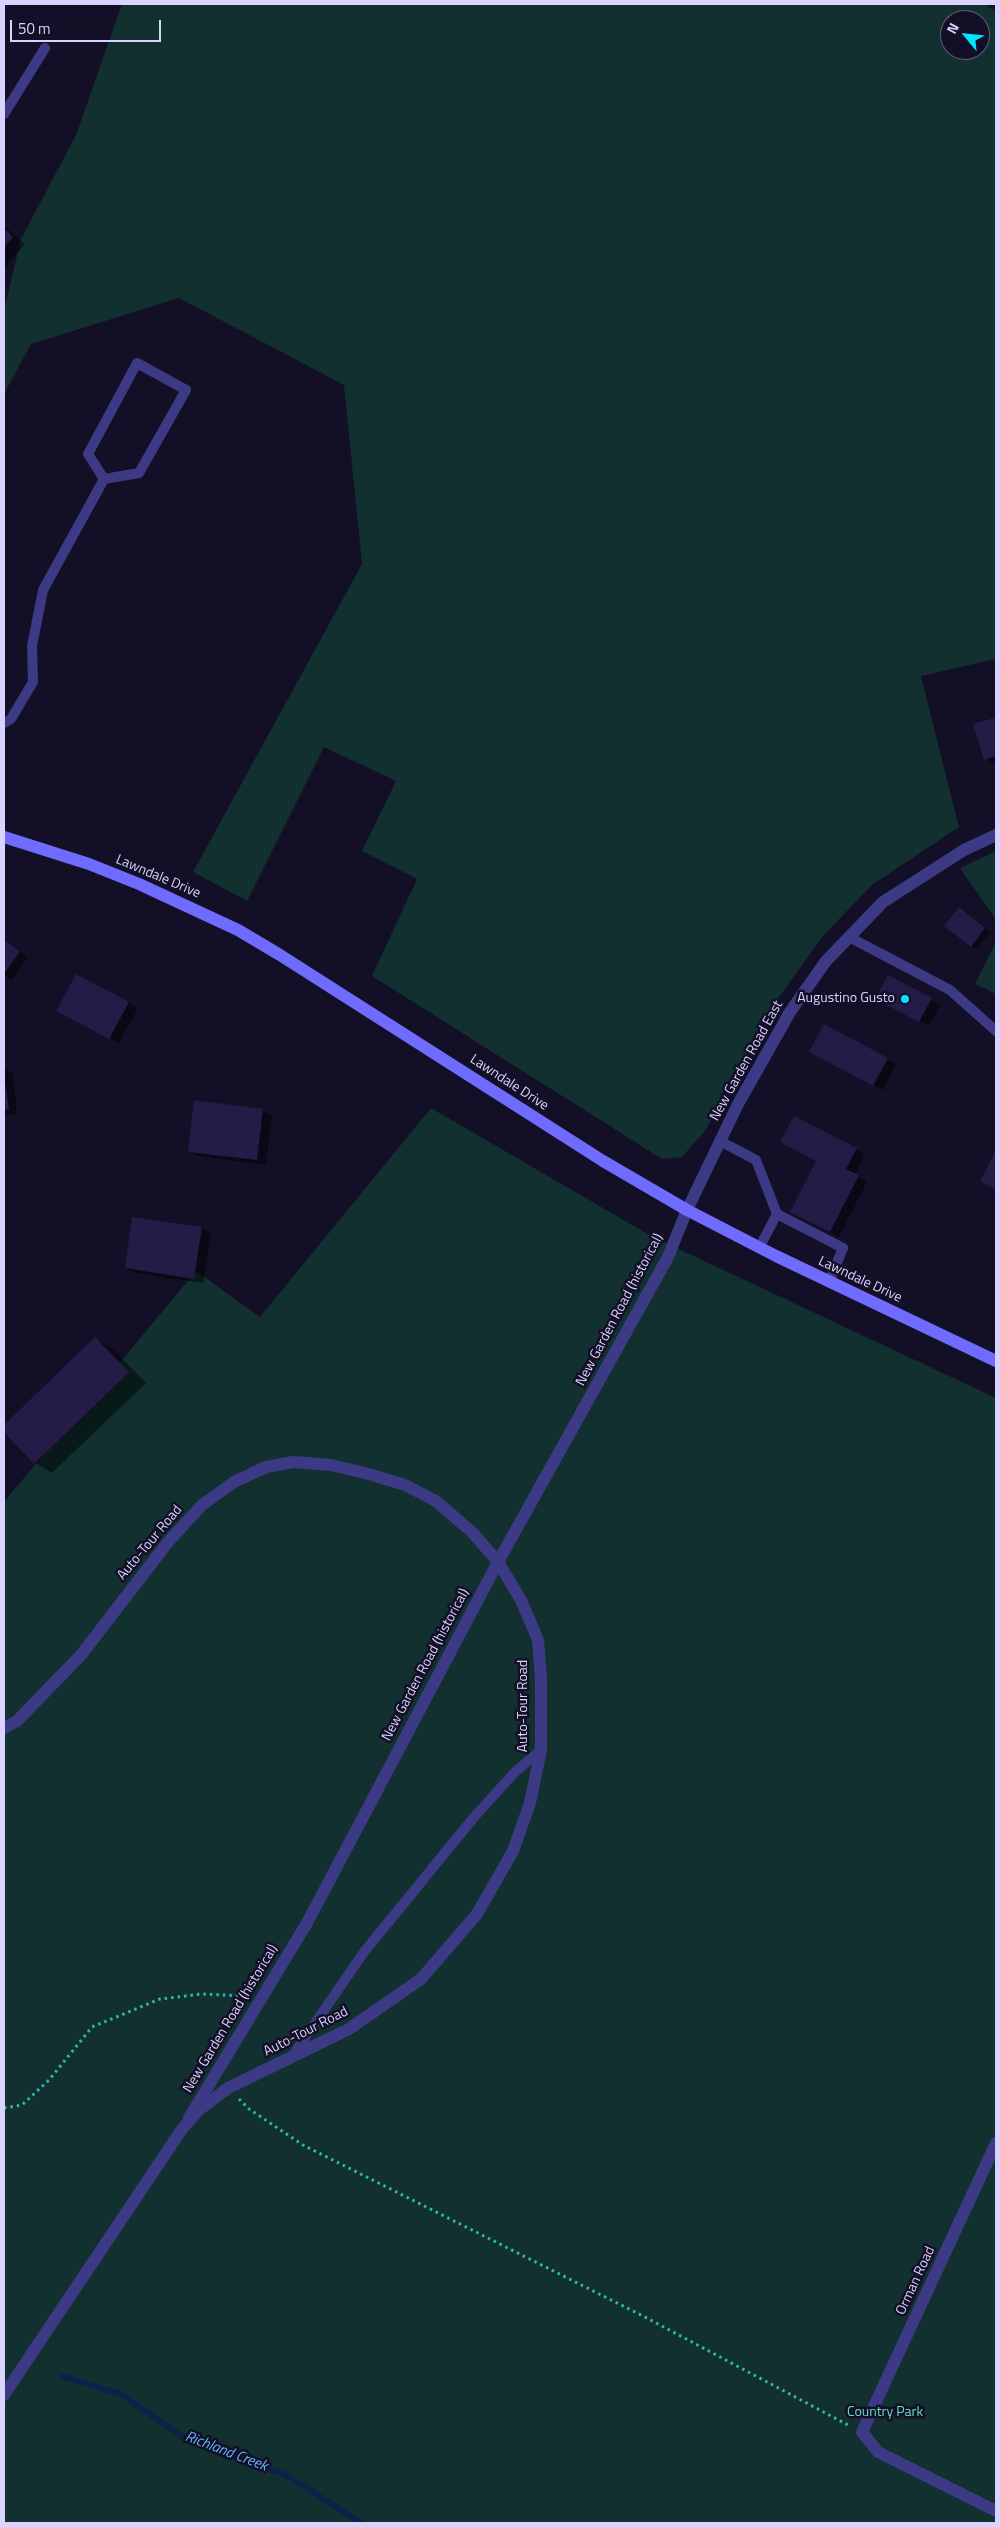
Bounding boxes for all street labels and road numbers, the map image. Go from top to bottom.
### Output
street label: Lawndale Drive [113,852,203,902]
street label: New Garden Road East [707,998,787,1124]
street label: Lawndale Drive [467,1051,551,1115]
street label: New Garden Road (historical) [573,1231,667,1389]
street label: Lawndale Drive [816,1253,904,1307]
street label: Auto-Tour Road [114,1502,186,1584]
street label: New Garden Road (historical) [379,1586,473,1744]
street label: Auto-Tour Road [516,1660,532,1752]
street label: New Garden Road (historical) [180,1942,282,2096]
street label: Auto-Tour Road [261,2004,351,2060]
street label: Orman Road [893,2244,939,2318]

